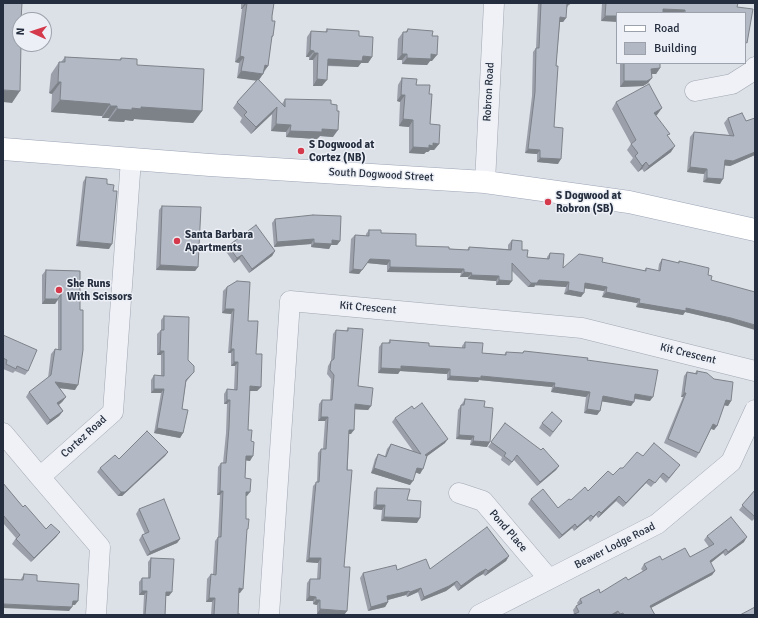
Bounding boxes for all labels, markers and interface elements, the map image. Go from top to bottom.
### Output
north arrow [12,12,52,52]
legend [616,12,746,64]
text: Road [654,21,680,36]
text: N [14,27,27,36]
text: Building [654,41,697,56]
street label: Robron Road [481,62,497,122]
place label: S Dogwood at Cortez (NB) [309,138,374,164]
marker: S Dogwood at Cortez (NB) [296,146,306,156]
street label: South Dogwood Street [328,166,434,184]
place label: S Dogwood at Robron (SB) [556,189,621,215]
marker: S Dogwood at Robron (SB) [543,197,553,207]
place label: Santa Barbara Apartments [185,228,253,254]
marker: Santa Barbara Apartments [172,236,182,246]
place label: She Runs With Scissors [67,277,132,303]
marker: She Runs With Scissors [54,285,64,295]
street label: Kit Crescent [339,299,397,317]
street label: Kit Crescent [659,341,717,367]
street label: Cortez Road [59,413,109,461]
street label: Pond Place [486,507,530,555]
street label: Beaver Lodge Road [572,520,658,572]

